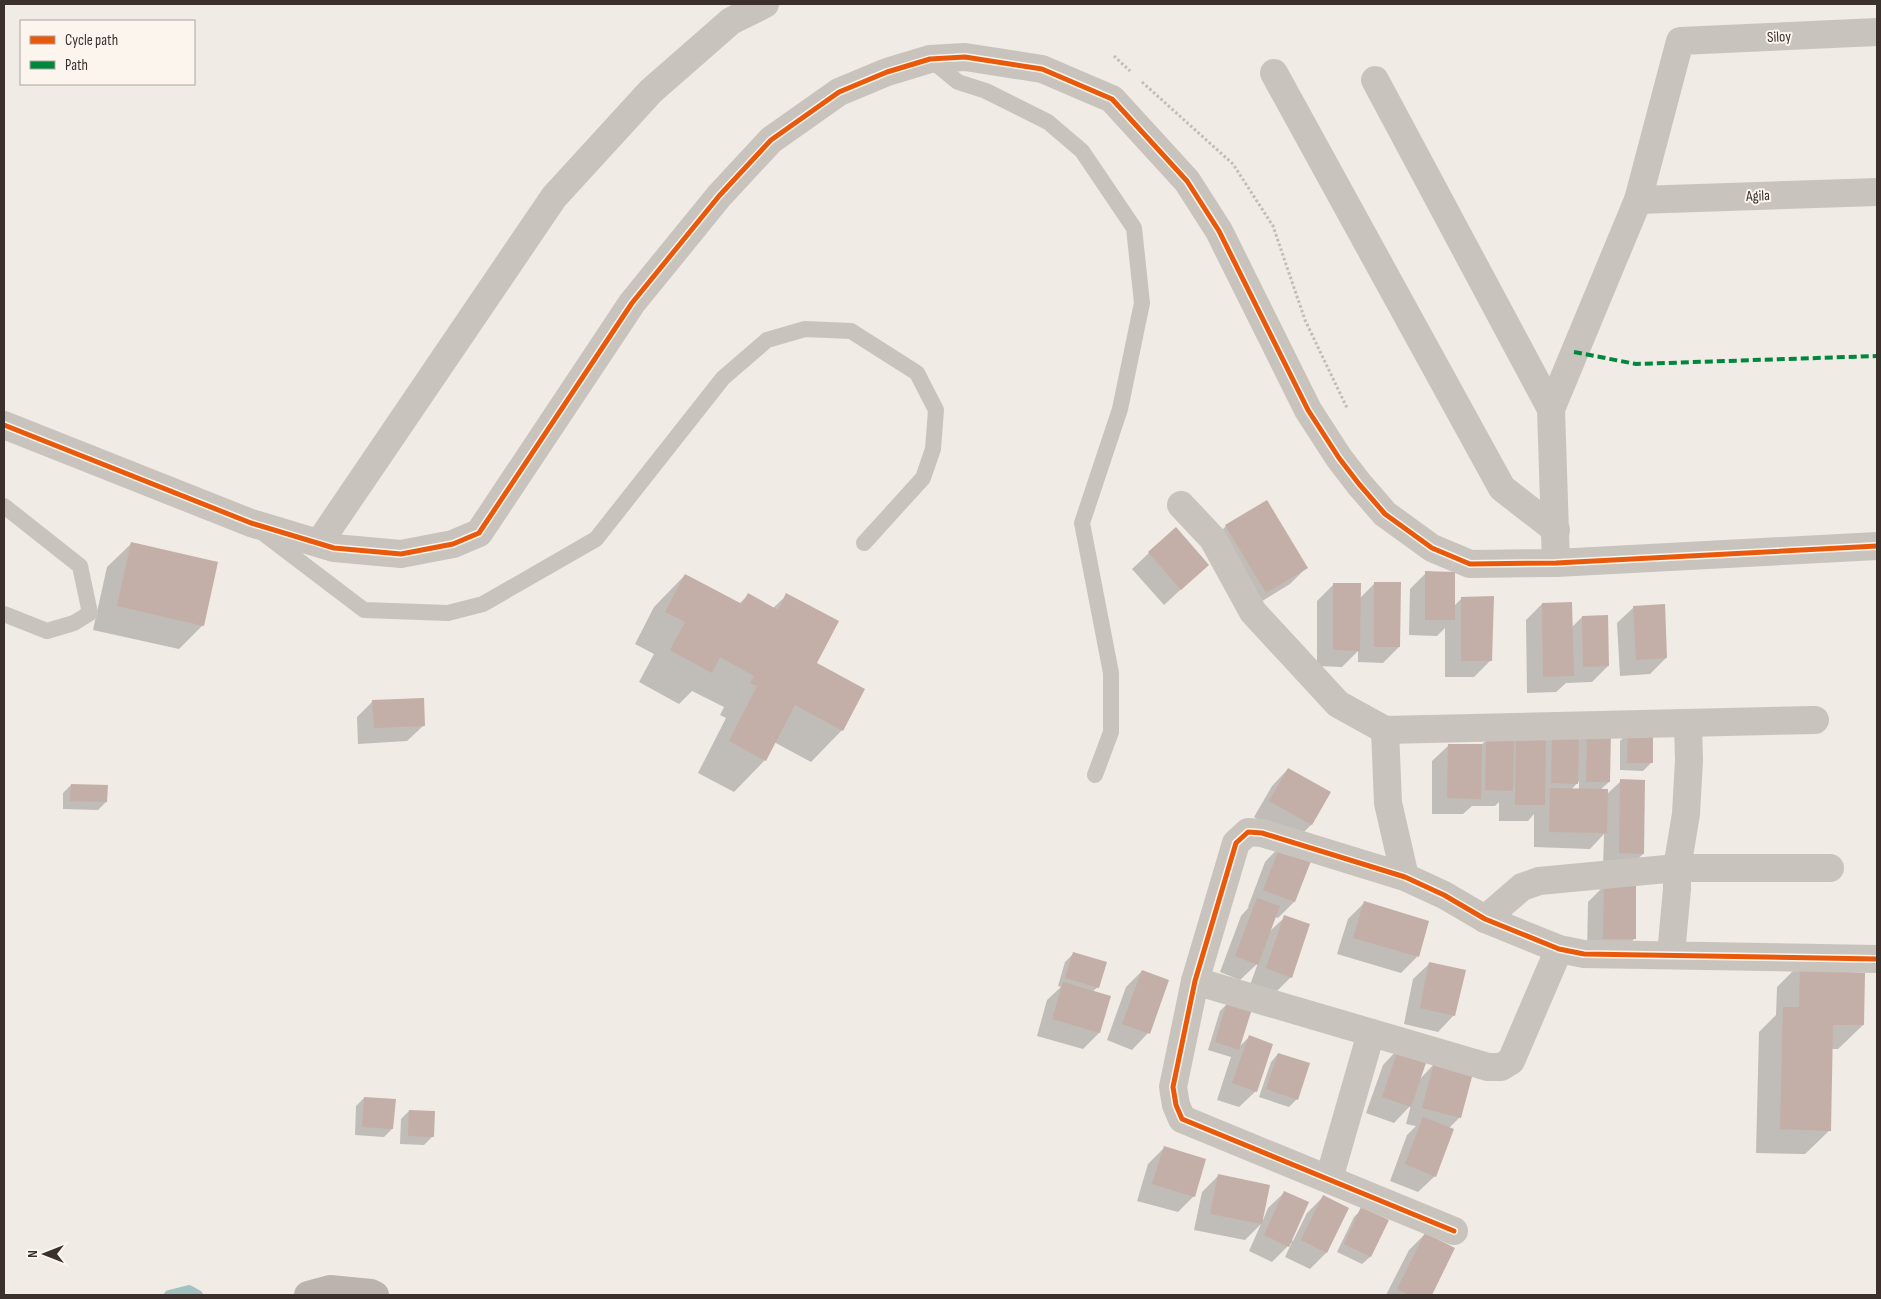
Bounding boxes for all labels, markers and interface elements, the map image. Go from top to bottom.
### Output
legend [20,20,195,85]
street label: Siloy [1767,27,1792,47]
text: Cycle path [65,31,118,50]
text: Path [65,56,88,75]
street label: Agila [1745,186,1771,206]
north arrow [20,1229,70,1279]
text: N [24,1250,41,1258]

